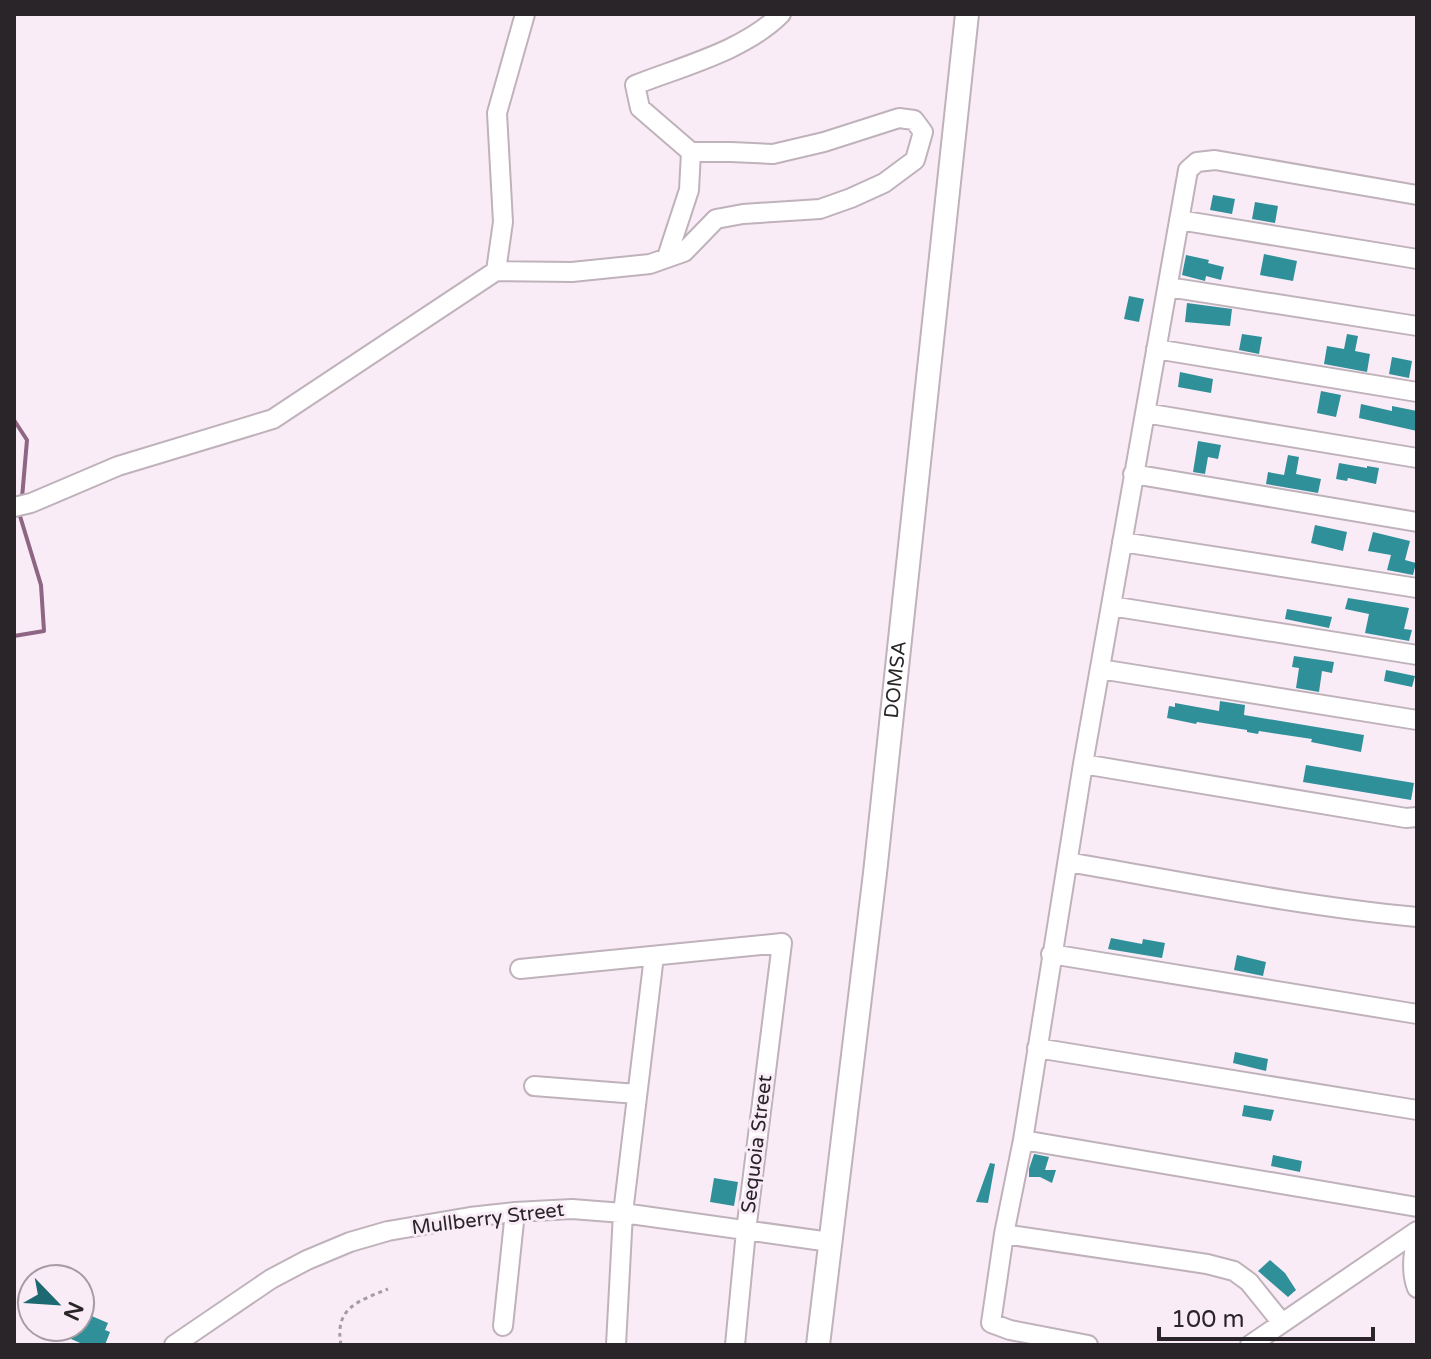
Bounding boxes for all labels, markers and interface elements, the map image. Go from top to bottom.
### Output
street label: DOMSA [880,640,912,720]
street label: Sequoia Street [737,1073,777,1215]
street label: Mullberry Street [410,1198,566,1240]
north arrow [16,1263,96,1343]
scale bar [1159,1291,1373,1341]
text: N [58,1298,89,1325]
text: 100 m [1171,1305,1245,1334]

